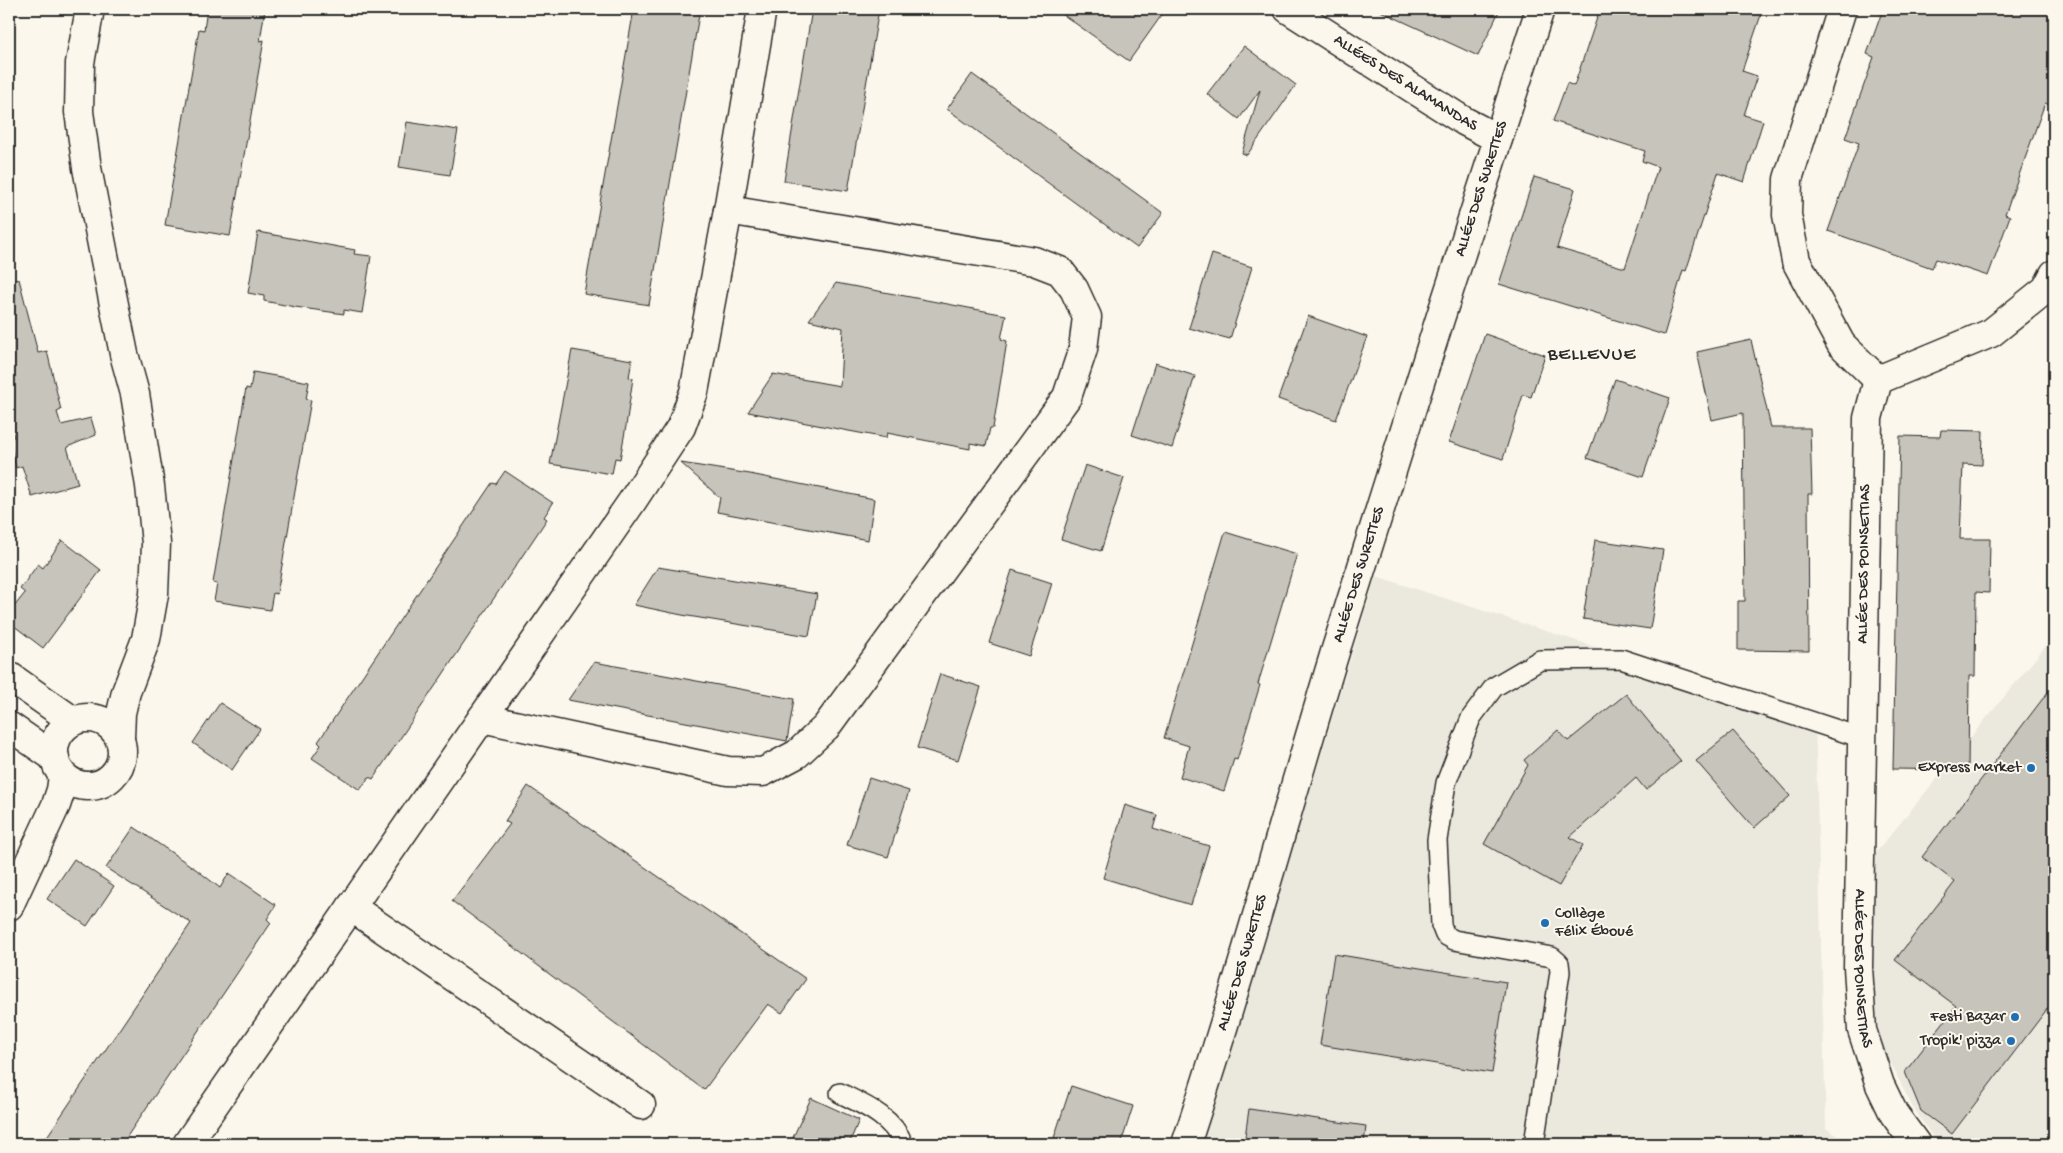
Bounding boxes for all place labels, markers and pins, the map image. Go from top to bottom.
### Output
place label: Express Market [1918,759,2022,778]
marker: Express Market [2025,762,2037,774]
place label: Collège Félix Éboué [1554,905,1634,942]
marker: Collège Félix Éboué [1539,917,1551,929]
place label: Festi Bazar [1929,1008,2006,1027]
marker: Festi Bazar [2009,1011,2021,1023]
place label: Tropik' pizza [1919,1032,2002,1051]
marker: Tropik' pizza [2005,1035,2017,1047]

